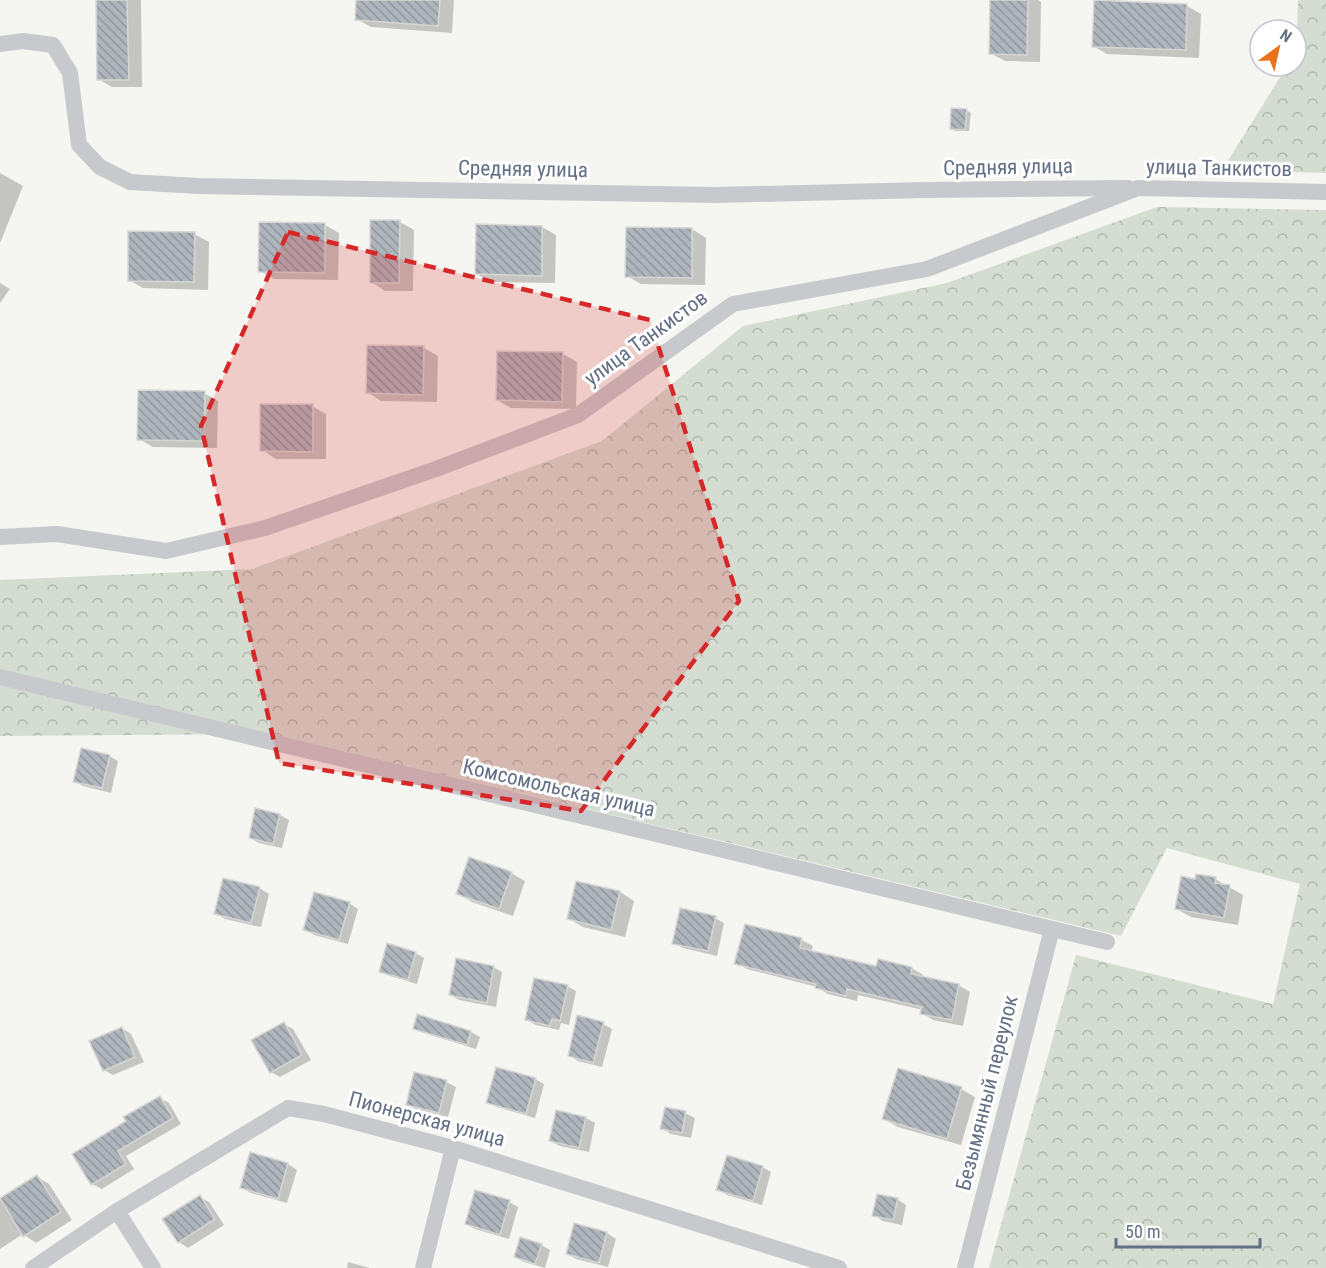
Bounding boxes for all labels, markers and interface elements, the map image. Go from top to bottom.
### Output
north arrow [1248,18,1308,78]
text: N [1277,25,1295,46]
street label: Средняя улица [943,154,1073,180]
street label: улица Танкистов [1146,155,1292,181]
street label: Средняя улица [458,156,588,182]
street label: улица Танкистов [580,285,712,391]
street label: Комсомольская улица [461,754,657,822]
street label: Безымянный переулок [951,993,1023,1193]
street label: Пионерская улица [346,1087,508,1151]
scale bar [1116,1211,1260,1249]
text: 50 m [1125,1221,1160,1242]

